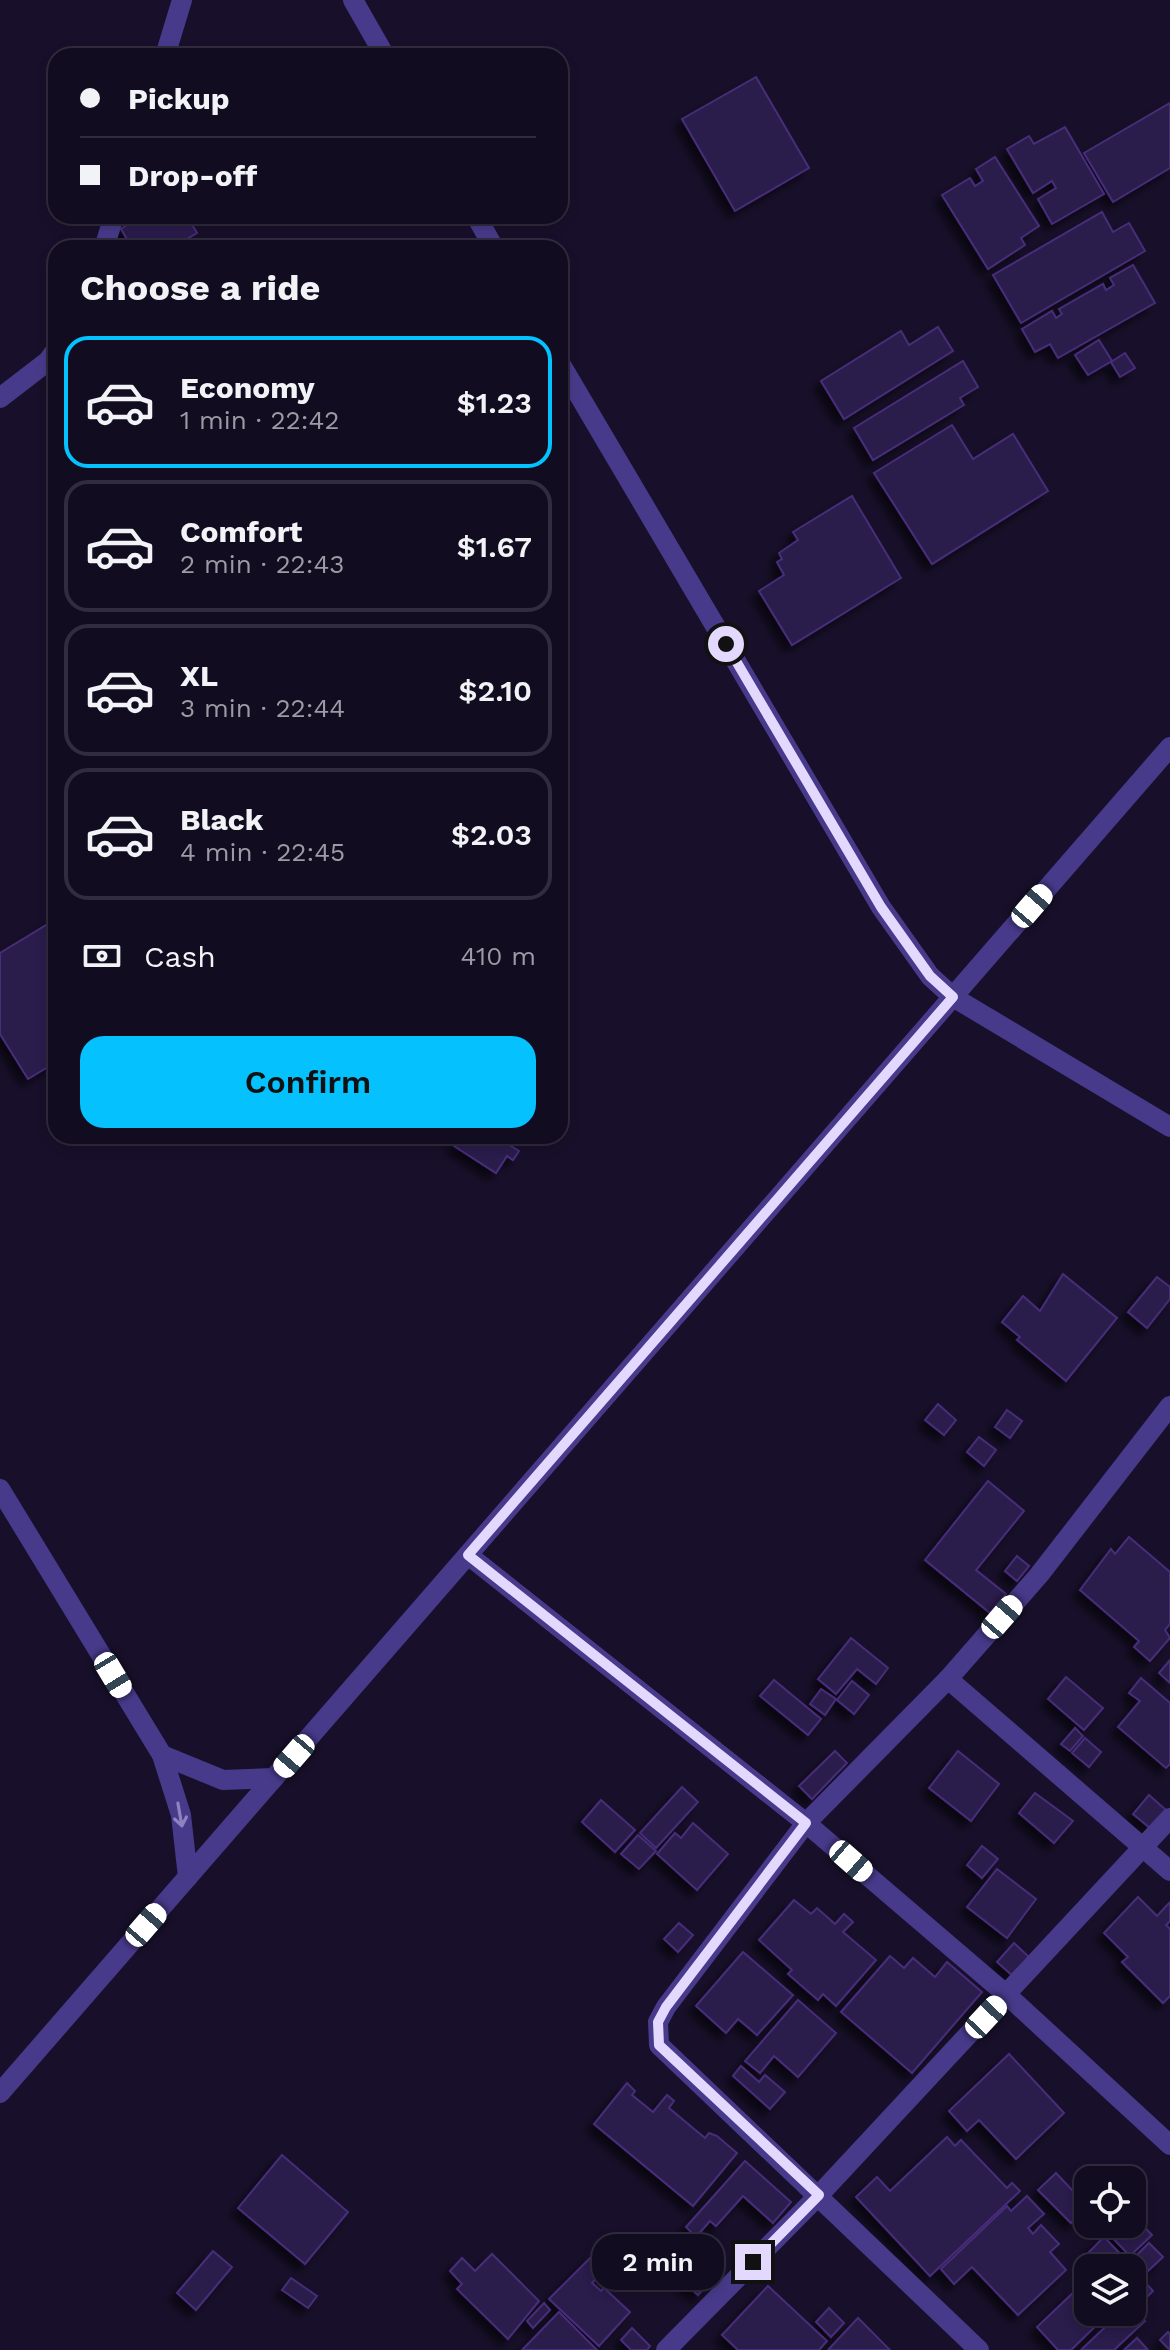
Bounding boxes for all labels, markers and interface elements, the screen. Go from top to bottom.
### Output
text: Pickup [128,81,230,116]
text: Drop-off [128,158,257,193]
text: Choose a ride [80,267,320,309]
icon: car [84,366,156,438]
text: Economy [180,370,315,405]
text: $1.23 [457,385,532,420]
text: 1 min · 22:42 [180,405,339,435]
icon: car [84,510,156,582]
text: Comfort [180,514,302,549]
text: $1.67 [457,529,532,564]
text: 2 min · 22:43 [180,549,344,579]
route start [708,626,744,662]
icon: car [84,654,156,726]
text: XL [180,658,218,693]
text: $2.10 [458,673,532,708]
text: 3 min · 22:44 [180,693,345,723]
icon: car [84,798,156,870]
text: Black [180,802,264,837]
text: $2.03 [451,817,532,852]
text: 4 min · 22:45 [180,837,345,867]
car [1007,880,1057,932]
icon: cash [80,934,124,978]
text: Cash [144,939,216,974]
text: 410 m [461,941,536,971]
button: Confirm [80,1036,536,1128]
car [977,1591,1027,1643]
car [90,1648,136,1702]
car [269,1730,319,1782]
one-way arrow [173,1801,188,1827]
car [825,1836,877,1886]
car [121,1899,171,1951]
car [961,1991,1011,2043]
map controls [1074,2166,1146,2326]
button: locate [1074,2166,1146,2238]
callout: 2 min [593,2234,725,2290]
route end [735,2244,771,2280]
text: 2 min [622,2247,694,2277]
button: layers [1074,2254,1146,2326]

